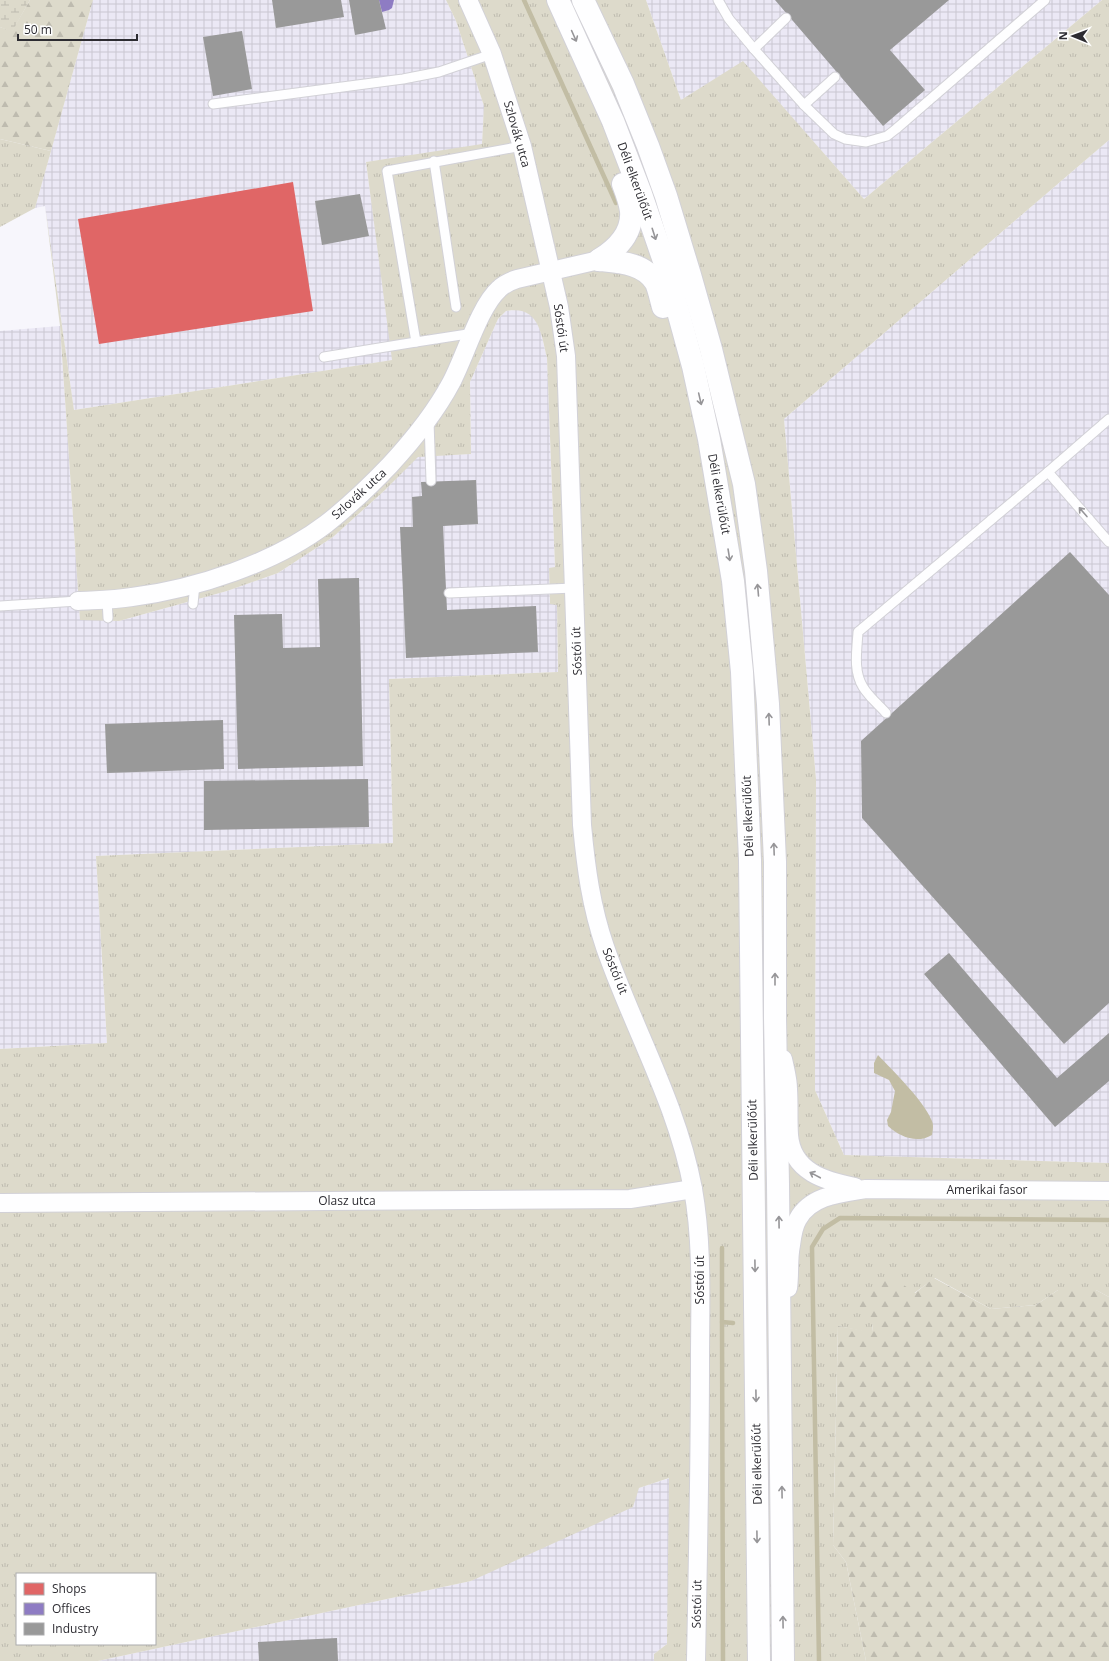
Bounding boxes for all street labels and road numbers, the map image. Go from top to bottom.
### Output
street label: Szlovák utca [500,99,535,169]
street label: Déli elkerülőút [614,140,657,222]
street label: Sóstói út [550,303,573,353]
street label: Déli elkerülőút [704,452,735,536]
street label: Szlovák utca [327,464,390,523]
street label: Sóstói út [567,626,586,676]
street label: Déli elkerülőút [738,775,757,857]
street label: Sóstói út [598,945,632,997]
street label: Déli elkerülőút [743,1099,762,1181]
street label: Amerikai fasor [946,1181,1028,1198]
street label: Olasz utca [318,1192,376,1209]
street label: Sóstói út [691,1256,708,1304]
street label: Déli elkerülőút [747,1423,766,1505]
street label: Sóstói út [688,1579,705,1629]

